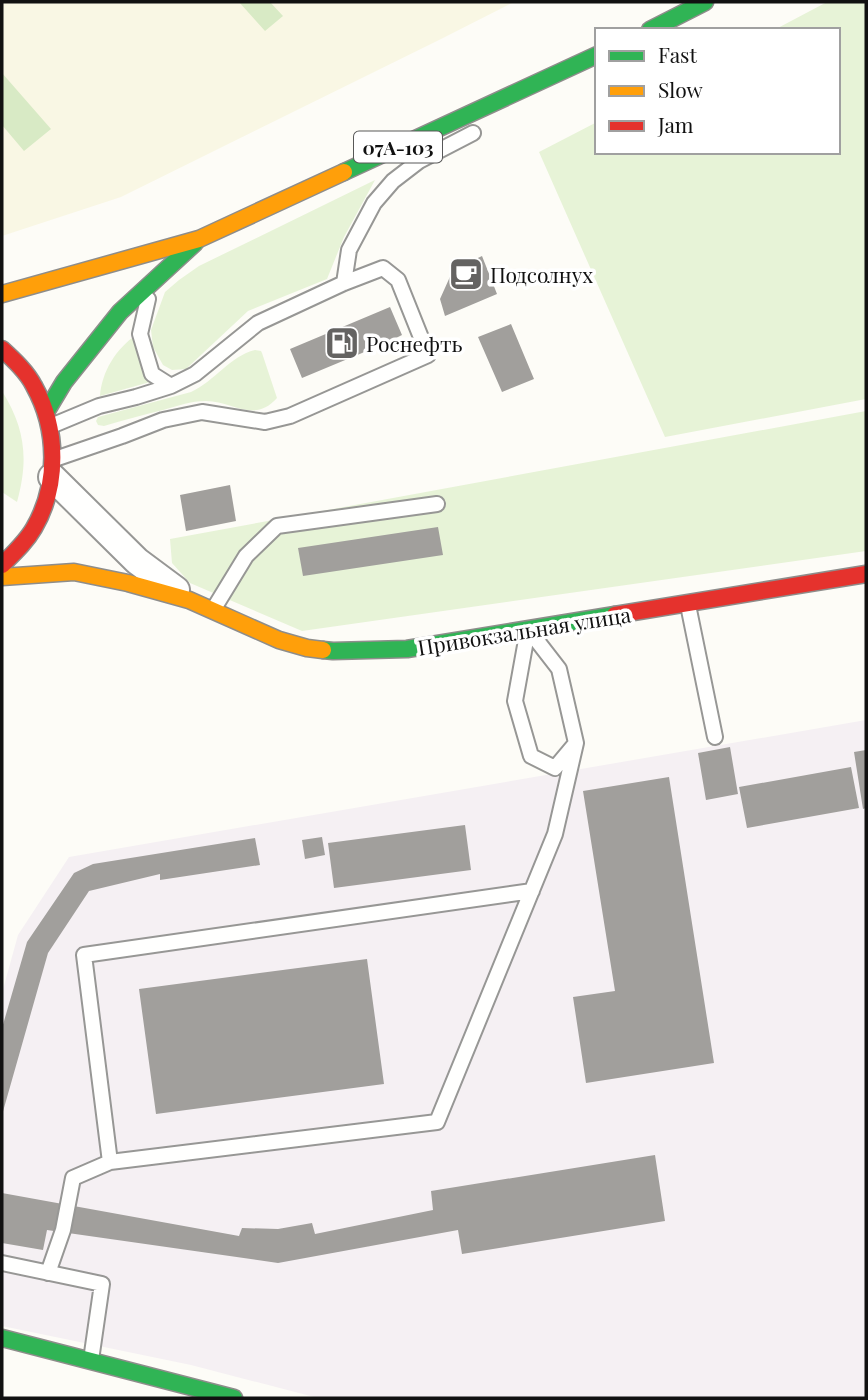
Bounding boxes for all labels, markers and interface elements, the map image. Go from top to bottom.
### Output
legend [595,28,840,154]
text: Fast [658,40,697,68]
text: Slow [658,75,703,103]
text: Jam [657,110,694,138]
road number: 07А-103 [354,132,442,162]
cafe icon: Подсолнух [447,255,485,293]
place label: Подсолнух [490,260,593,288]
fuel station icon: Роснефть [323,324,361,362]
place label: Роснефть [366,329,463,357]
street label: Привокзальная улица [415,599,633,661]

